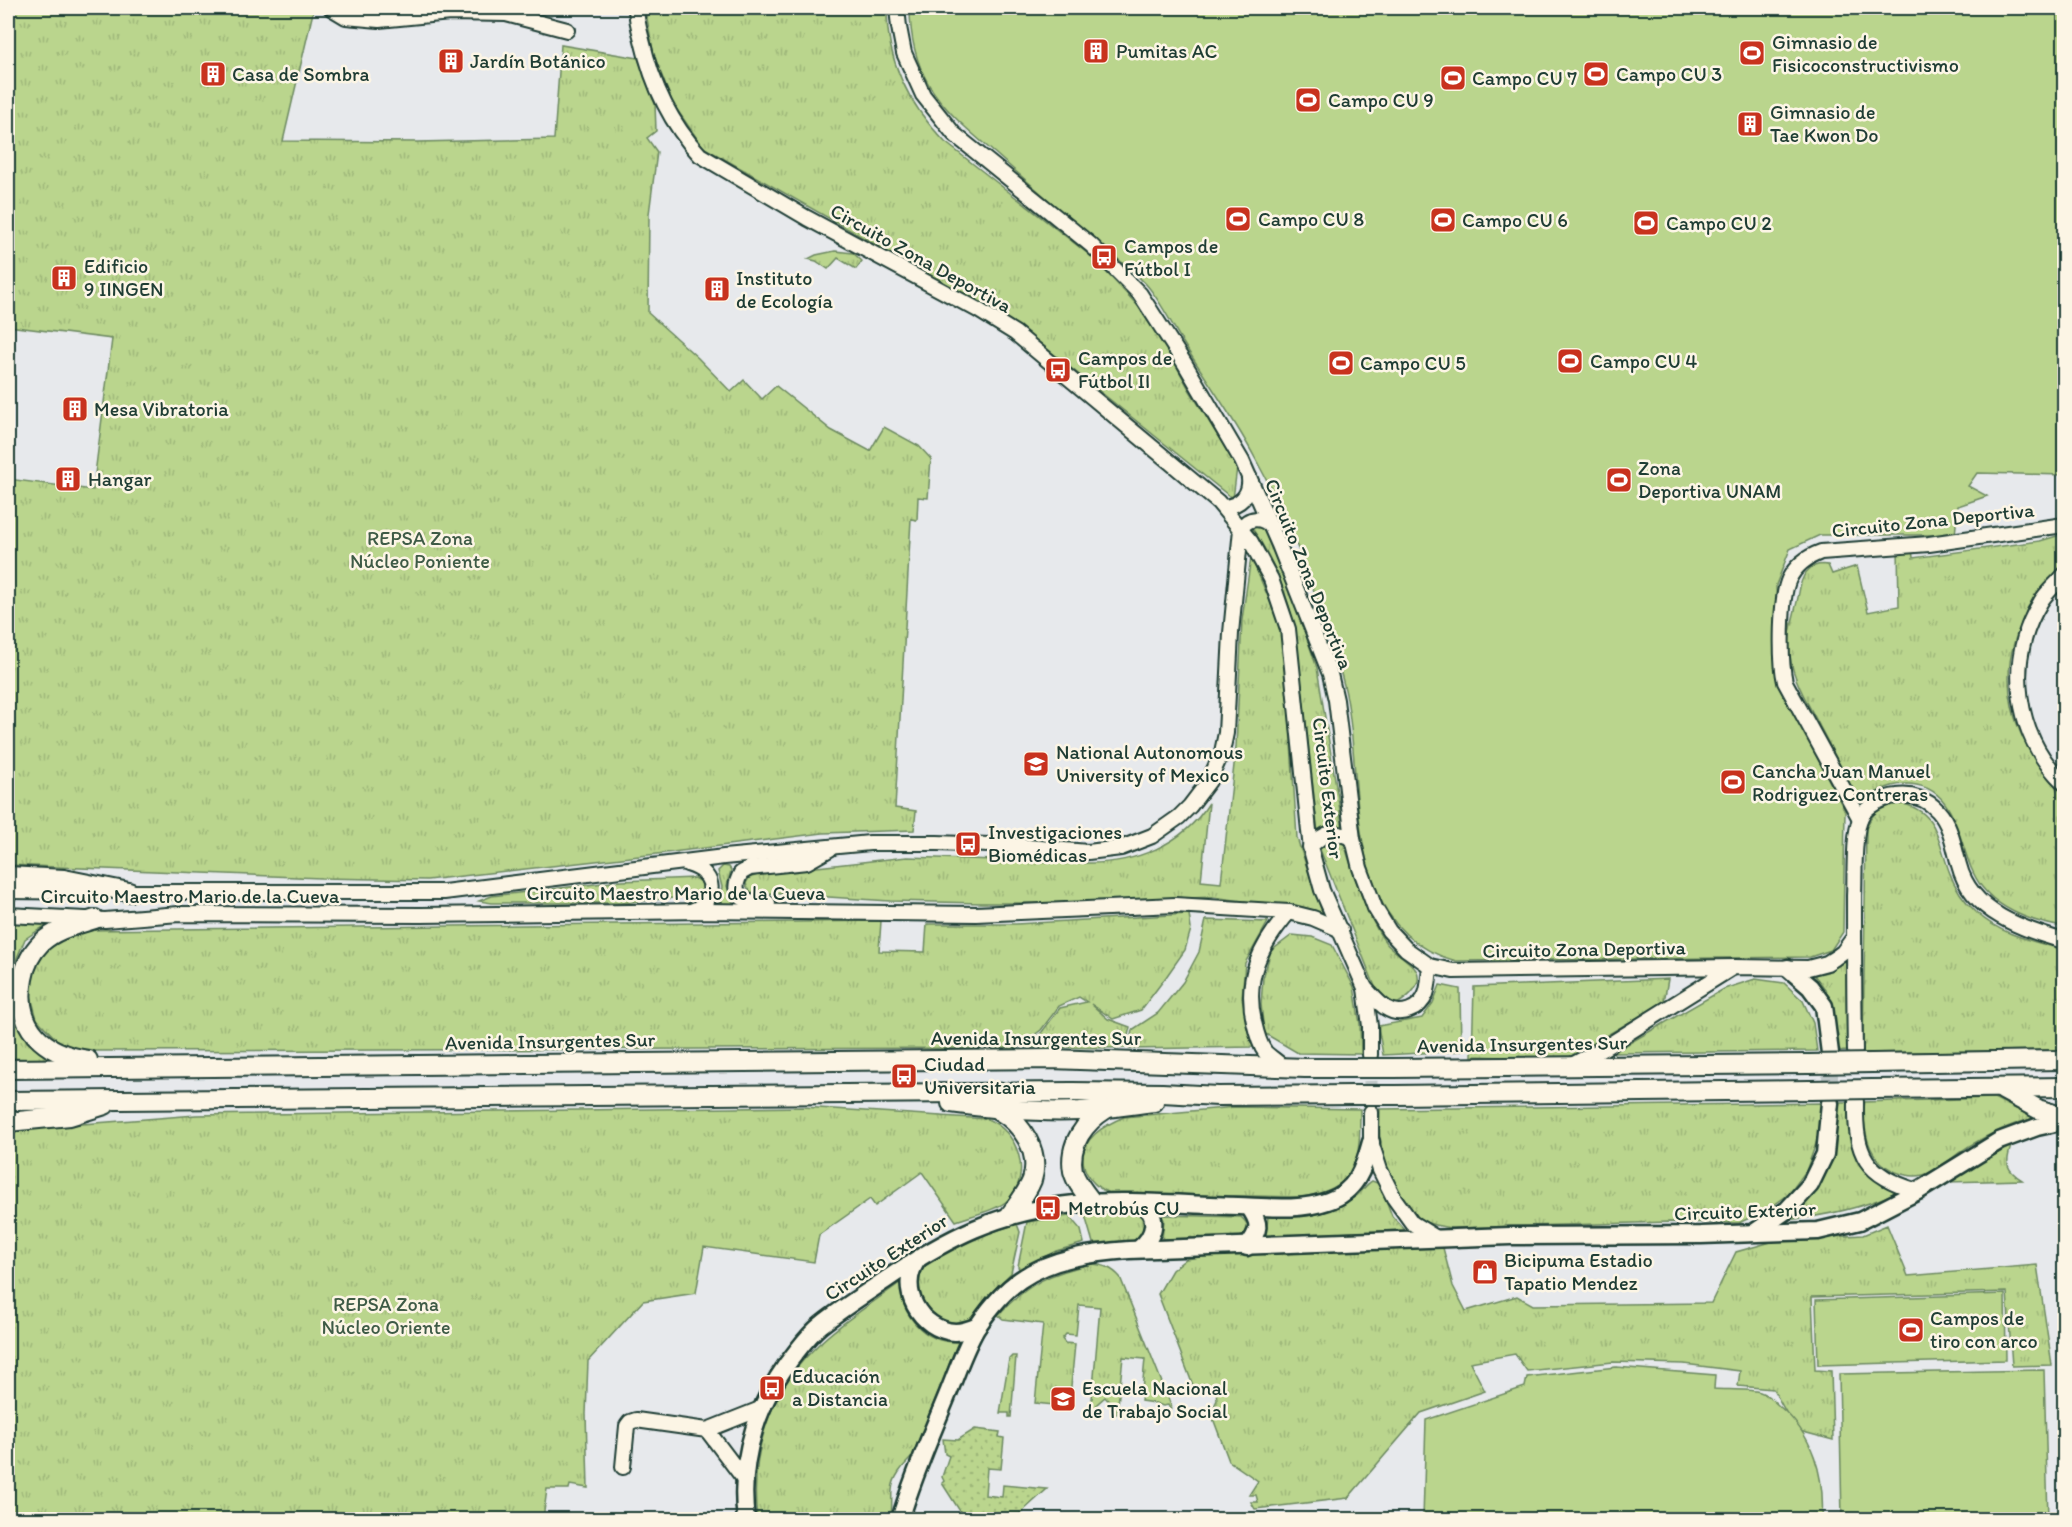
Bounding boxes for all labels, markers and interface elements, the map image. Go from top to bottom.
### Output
place label: Gimnasio de Fisicoconstructivismo [1772,30,1959,77]
building icon: Pumitas AC [1081,36,1111,66]
sports icon: Gimnasio de Fisicoconstructivismo [1737,38,1767,68]
place label: Pumitas AC [1116,39,1217,63]
building icon: Jardín Botánico [436,46,466,76]
place label: Jardín Botánico [470,49,606,73]
building icon: Casa de Sombra [198,59,228,89]
sports icon: Campo CU 3 [1581,59,1611,89]
place label: Casa de Sombra [232,62,370,86]
place label: Campo CU 3 [1616,62,1722,86]
sports icon: Campo CU 7 [1438,63,1468,93]
place label: Campo CU 7 [1472,66,1577,90]
sports icon: Campo CU 9 [1293,85,1323,115]
place label: Campo CU 9 [1328,88,1434,112]
place label: Gimnasio de Tae Kwon Do [1770,100,1879,147]
building icon: Gimnasio de Tae Kwon Do [1735,109,1765,139]
street label: Circuito Zona Deportiva [826,198,1016,318]
sports icon: Campo CU 8 [1223,204,1253,234]
sports icon: Campo CU 6 [1428,205,1458,235]
place label: Campo CU 8 [1258,207,1364,231]
place label: Campo CU 6 [1462,208,1568,232]
sports icon: Campo CU 2 [1631,208,1661,238]
place label: Campo CU 2 [1666,211,1772,235]
place label: Campos de Fútbol I [1124,234,1218,281]
bus stop icon: Campos de Fútbol I [1089,242,1119,272]
place label: Edificio 9 IINGEN [84,254,164,301]
building icon: Edificio 9 IINGEN [49,263,79,293]
place label: Instituto de Ecología [736,266,833,313]
building icon: Instituto de Ecología [702,274,732,304]
place label: Campos de Fútbol II [1078,346,1172,393]
sports icon: Campo CU 4 [1555,346,1585,376]
sports icon: Campo CU 5 [1326,348,1356,378]
place label: Campo CU 4 [1590,349,1697,373]
place label: Campo CU 5 [1360,351,1466,375]
bus stop icon: Campos de Fútbol II [1043,355,1073,385]
building icon: Mesa Vibratoria [60,394,90,424]
place label: Mesa Vibratoria [94,397,229,421]
place label: Zona Deportiva UNAM [1638,456,1781,503]
building icon: Hangar [53,464,83,494]
sports icon: Zona Deportiva UNAM [1604,465,1634,495]
place label: Hangar [88,467,152,491]
street label: Circuito Zona Deportiva [1260,475,1358,673]
street label: Circuito Zona Deportiva [1831,497,2036,543]
park label: REPSA Zona Núcleo Poniente [350,526,490,573]
street label: Circuito Exterior [1307,716,1349,860]
place label: National Autonomous University of Mexico [1056,740,1243,787]
school or university icon: National Autonomous University of Mexico [1021,749,1051,779]
place label: Cancha Juan Manuel Rodriguez Contreras [1752,759,1931,806]
sports icon: Cancha Juan Manuel Rodriguez Contreras [1718,767,1748,797]
place label: Investigaciones Biomédicas [988,820,1122,867]
bus stop icon: Investigaciones Biomédicas [953,829,983,859]
street label: Circuito Maestro Mario de la Cueva [527,881,826,905]
street label: Circuito Maestro Mario de la Cueva [41,884,340,908]
street label: Circuito Zona Deportiva [1482,935,1686,963]
street label: Avenida Insurgentes Sur [931,1026,1142,1050]
street label: Avenida Insurgentes Sur [445,1027,656,1055]
street label: Avenida Insurgentes Sur [1417,1030,1628,1058]
place label: Ciudad Universitaria [924,1052,1036,1099]
bus stop icon: Ciudad Universitaria [889,1061,919,1091]
bus stop icon: Metrobús CU [1033,1193,1063,1223]
place label: Metrobús CU [1068,1196,1180,1220]
street label: Circuito Exterior [1674,1197,1816,1225]
street label: Circuito Exterior [820,1208,952,1306]
place label: Bicipuma Estadio Tapatio Mendez [1504,1248,1653,1295]
shop icon: Bicipuma Estadio Tapatio Mendez [1470,1257,1500,1287]
park label: REPSA Zona Núcleo Oriente [321,1292,451,1339]
place label: Campos de tiro con arco [1930,1306,2038,1353]
sports icon: Campos de tiro con arco [1896,1315,1926,1345]
place label: Educación a Distancia [792,1364,888,1411]
bus stop icon: Educación a Distancia [757,1373,787,1403]
place label: Escuela Nacional de Trabajo Social [1082,1376,1228,1423]
school or university icon: Escuela Nacional de Trabajo Social [1048,1384,1078,1414]

